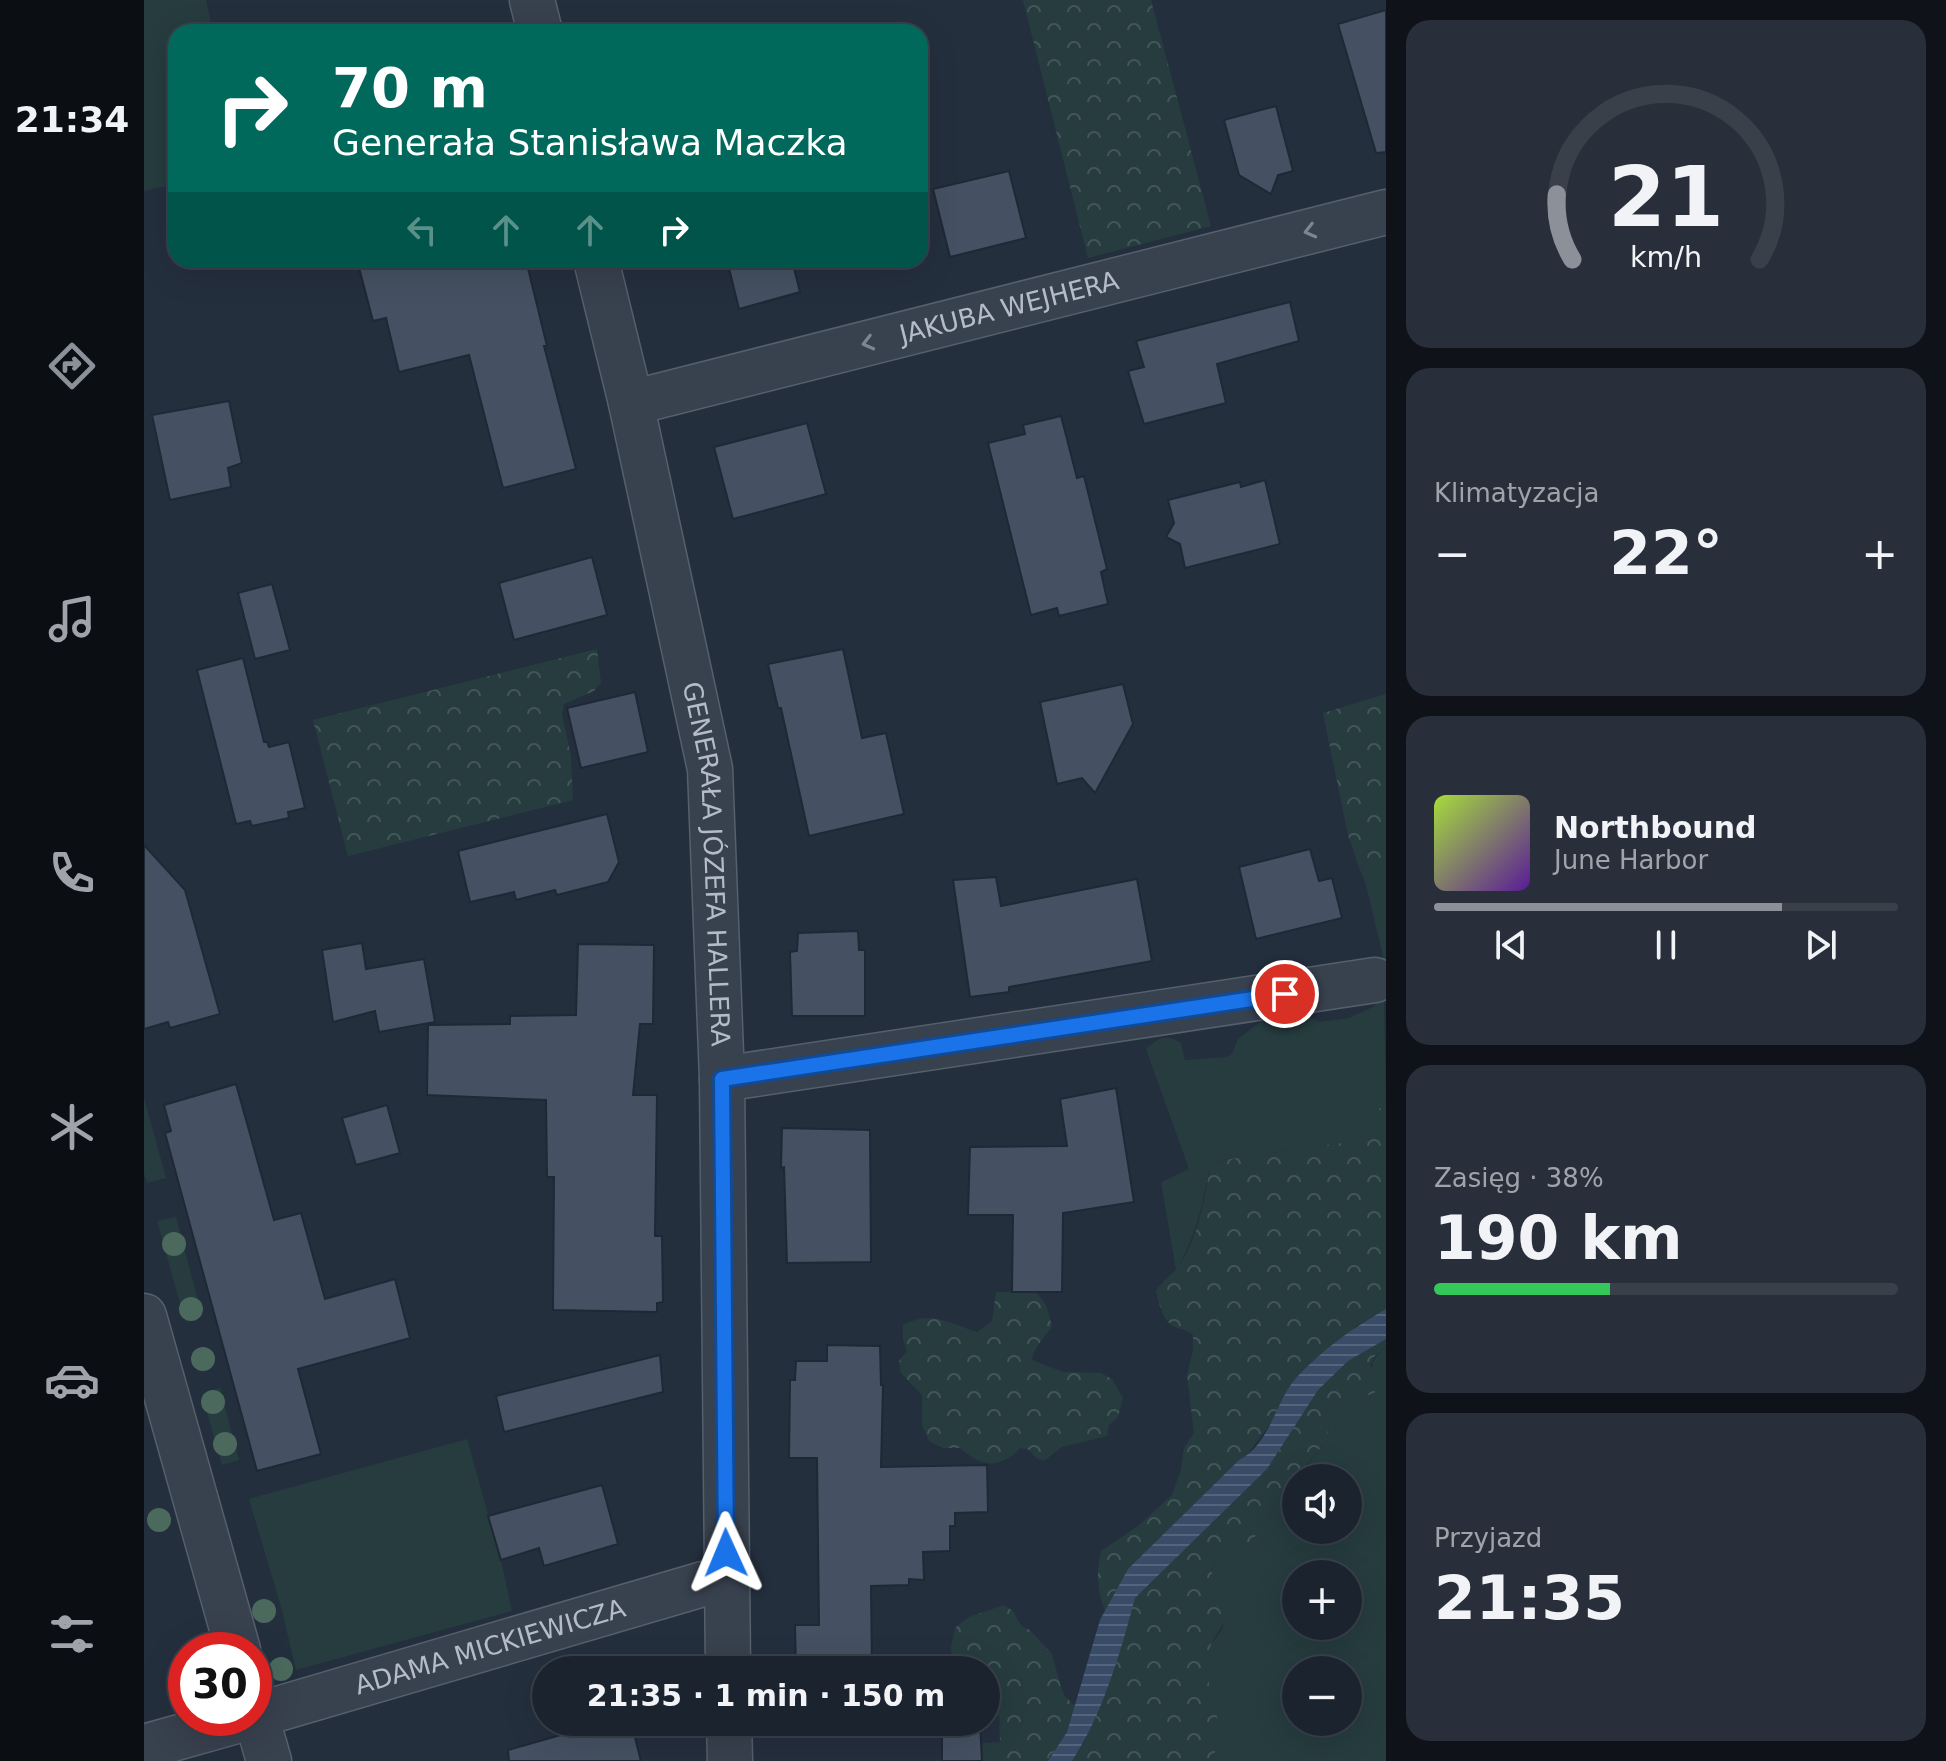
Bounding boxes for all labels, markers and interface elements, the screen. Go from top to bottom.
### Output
text: 70 m [332,55,488,120]
icon: right [200,56,304,160]
text: 21:34 [15,99,129,140]
text: Generała Stanisława Maczka [332,122,848,163]
text: 21 [1608,149,1724,246]
icon: left [400,208,444,252]
icon: ahead [484,208,528,252]
icon: ahead [568,208,612,252]
icon: right [652,208,696,252]
one-way arrow [1304,222,1318,239]
text: km/h [1630,240,1702,274]
street label: JAKUBA WEJHERA [894,265,1122,350]
one-way arrow [862,333,876,350]
icon: directions [44,338,100,394]
text: Klimatyzacja [1434,478,1599,508]
text: 22° [1609,518,1723,588]
text: − [1434,528,1471,579]
text: + [1861,528,1898,579]
icon: music [44,591,100,647]
street label: GENERAŁA JÓZEFA HALLERA [677,679,736,1047]
text: Northbound [1554,810,1757,845]
icon: phone [44,845,100,901]
text: June Harbor [1554,845,1708,875]
icon: previous [1489,923,1533,967]
icon: pause [1644,923,1688,967]
icon: next [1799,923,1843,967]
pin [1251,960,1319,1028]
icon: arrive [1263,972,1307,1016]
icon: climate [44,1099,100,1155]
text: Zasięg · 38% [1434,1163,1604,1193]
text: 190 km [1434,1203,1683,1273]
icon: car [44,1352,100,1408]
map controls [1282,1464,1362,1736]
button: sound [1282,1464,1362,1544]
position arrow [684,1511,768,1595]
text: Przyjazd [1434,1523,1542,1553]
button: + [1282,1560,1362,1640]
text: 21:35 [1434,1563,1625,1633]
street label: ADAMA MICKIEWICZA [351,1593,629,1701]
icon: filters [44,1606,100,1662]
speed limit sign: 30 [168,1632,272,1736]
button: − [1282,1656,1362,1736]
text: 21:35 · 1 min · 150 m [587,1678,945,1713]

